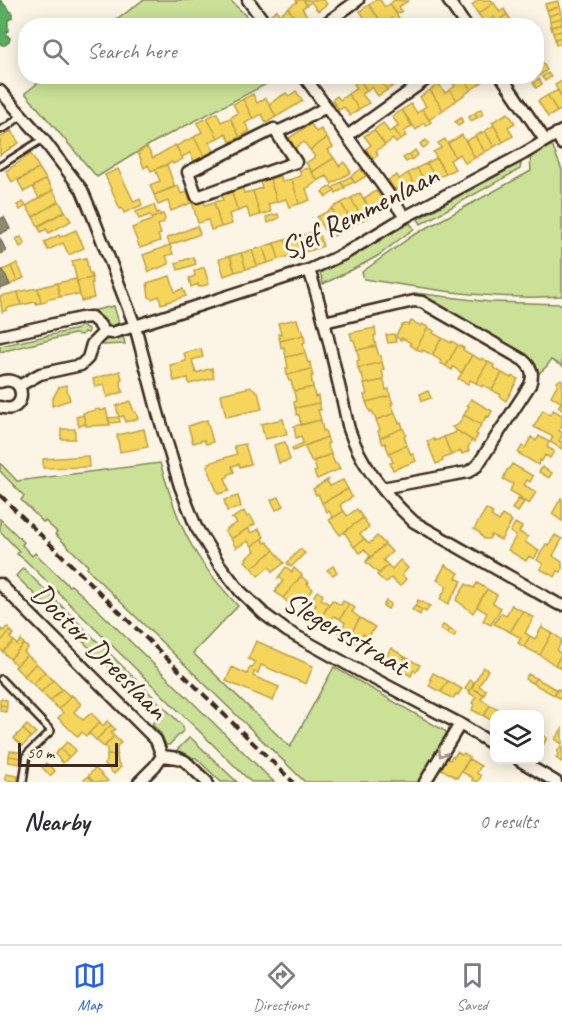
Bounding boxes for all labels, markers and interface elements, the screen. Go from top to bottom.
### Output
search box [18,18,544,84]
icon: search [39,35,72,68]
text: Search here [87,37,177,65]
street label: Sjef Remmenlaan [273,155,446,268]
street label: Doctor Dreeslaan [23,574,178,729]
street label: Slegersstraat [277,582,418,685]
map controls [490,710,544,764]
button: layers [490,710,544,764]
scale bar [18,740,118,768]
text: 50 m [27,743,54,763]
one-way arrow [438,747,450,757]
text: Nearby [24,805,89,838]
text: 0 results [479,809,538,834]
tab: Map [73,959,106,1015]
tab: Directions [253,959,309,1015]
tab: Saved [456,959,489,1015]

